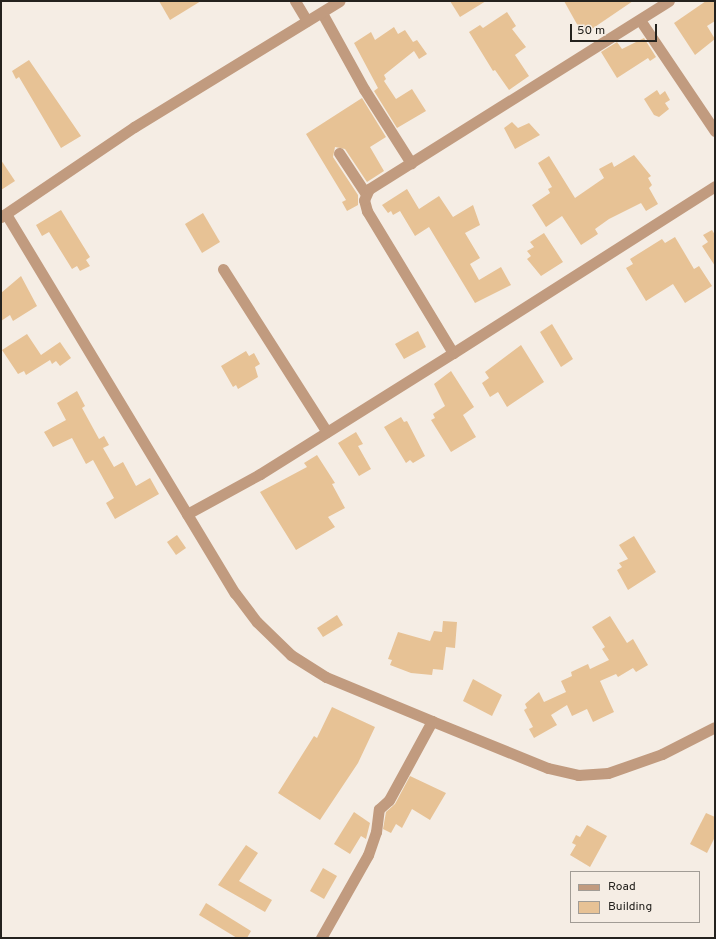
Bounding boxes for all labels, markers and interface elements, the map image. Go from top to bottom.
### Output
scale bar [572,16,659,42]
text: 50 m [577,23,605,39]
legend [570,871,700,923]
text: Road [608,879,636,895]
text: Building [608,899,652,915]

